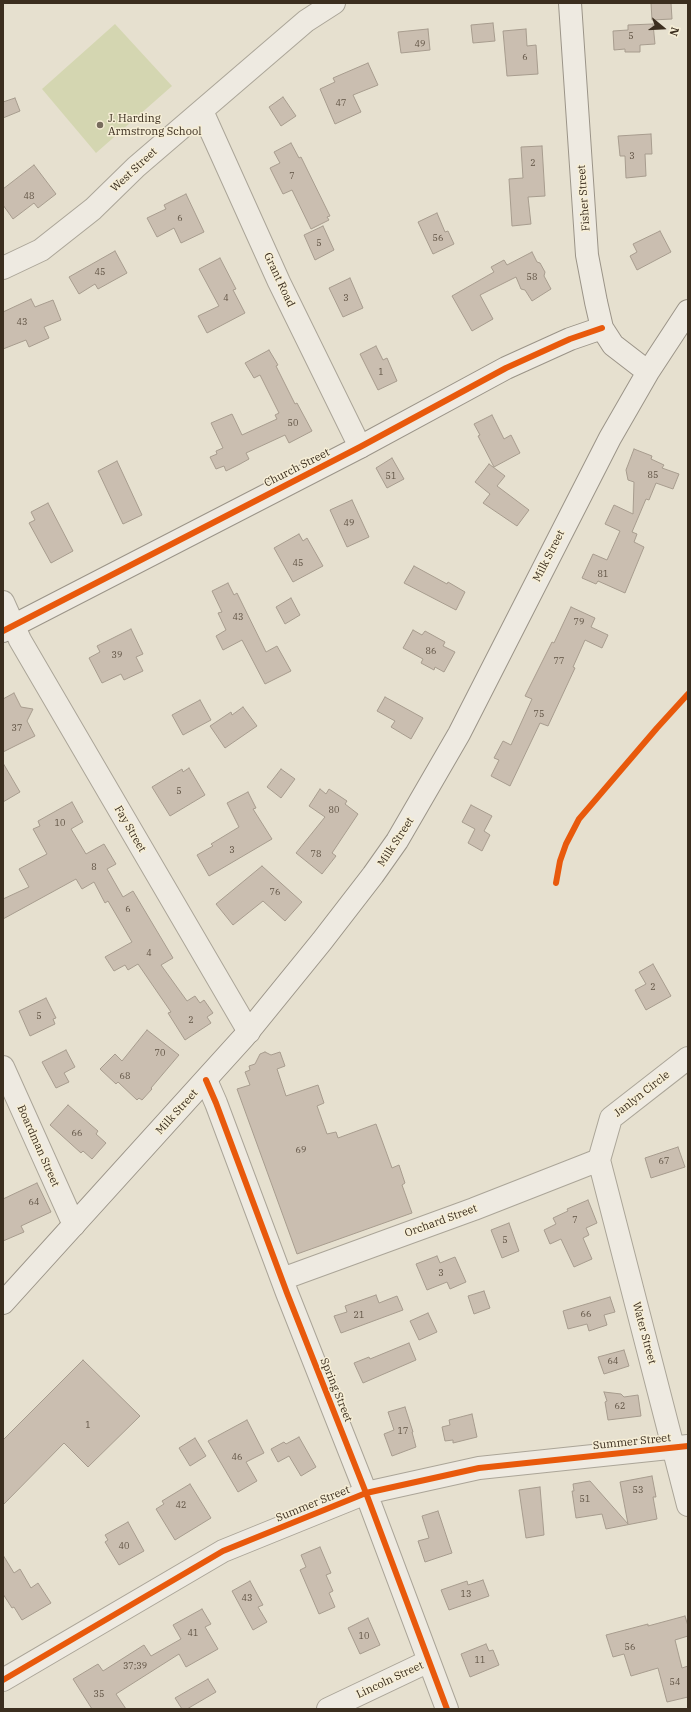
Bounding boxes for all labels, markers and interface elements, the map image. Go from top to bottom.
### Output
north arrow [643,8,683,48]
text: N [666,25,682,38]
house number: 5 [628,31,634,41]
house number: 49 [415,39,425,49]
house number: 6 [522,52,528,62]
house number: 47 [336,98,346,108]
place label: J. Harding Armstrong School [108,112,202,138]
marker: J. Harding Armstrong School [95,120,105,130]
street label: West Street [108,145,160,195]
house number: 3 [629,151,635,161]
house number: 2 [530,158,536,168]
street label: Fisher Street [575,164,593,232]
house number: 7 [289,171,295,181]
house number: 48 [24,191,34,201]
house number: 6 [177,213,183,223]
house number: 56 [433,233,443,243]
house number: 5 [316,238,322,248]
street label: Grant Road [261,251,297,309]
house number: 45 [95,267,105,277]
house number: 58 [527,272,537,282]
house number: 4 [223,293,229,303]
house number: 3 [343,293,349,303]
house number: 43 [17,317,27,327]
house number: 1 [378,367,384,377]
house number: 50 [288,418,298,428]
street label: Church Street [262,446,332,490]
house number: 85 [648,470,658,480]
house number: 51 [386,471,396,481]
house number: 49 [344,518,354,528]
street label: Milk Street [530,528,568,584]
house number: 45 [293,558,303,568]
house number: 81 [598,569,608,579]
house number: 43 [233,612,243,622]
house number: 79 [574,617,584,627]
house number: 86 [426,646,436,656]
house number: 39 [112,650,122,660]
house number: 77 [554,656,564,666]
house number: 75 [534,709,544,719]
house number: 37 [12,723,22,733]
house number: 5 [176,786,182,796]
street label: Fay Street [111,803,149,855]
house number: 80 [329,805,339,815]
street label: Milk Street [375,815,417,869]
house number: 10 [55,818,65,828]
house number: 3 [229,845,235,855]
house number: 78 [311,849,321,859]
house number: 8 [91,862,97,872]
house number: 76 [270,887,280,897]
house number: 6 [125,904,131,914]
house number: 4 [146,948,152,958]
house number: 2 [650,982,656,992]
house number: 5 [36,1011,42,1021]
house number: 2 [188,1015,194,1025]
house number: 70 [155,1048,165,1058]
street label: Janlyn Circle [611,1068,673,1120]
house number: 68 [120,1071,130,1081]
street label: Milk Street [153,1087,201,1137]
street label: Boardman Street [14,1103,62,1189]
house number: 66 [72,1128,82,1138]
house number: 69 [296,1145,306,1155]
house number: 67 [659,1156,669,1166]
house number: 64 [29,1197,39,1207]
street label: Orchard Street [403,1202,479,1240]
house number: 7 [572,1215,578,1225]
house number: 5 [502,1235,508,1245]
house number: 3 [438,1268,444,1278]
street label: Water Street [629,1300,659,1366]
house number: 66 [581,1309,591,1319]
house number: 21 [354,1310,364,1320]
street label: Spring Street [317,1356,355,1424]
house number: 64 [608,1356,618,1366]
house number: 62 [615,1401,625,1411]
house number: 1 [85,1420,91,1430]
house number: 17 [398,1426,408,1436]
street label: Summer Street [592,1431,672,1453]
house number: 46 [232,1452,242,1462]
street label: Summer Street [274,1483,352,1525]
house number: 53 [633,1485,643,1495]
house number: 51 [580,1494,590,1504]
house number: 42 [176,1500,186,1510]
house number: 40 [119,1541,129,1551]
house number: 13 [461,1589,471,1599]
house number: 43 [242,1593,252,1603]
house number: 41 [188,1628,198,1638]
house number: 10 [359,1631,369,1641]
house number: 56 [625,1642,635,1652]
house number: 11 [475,1655,485,1665]
street label: Lincoln Street [354,1659,426,1701]
house number: 37;39 [123,1661,147,1671]
house number: 54 [670,1677,680,1687]
house number: 35 [94,1689,104,1699]

